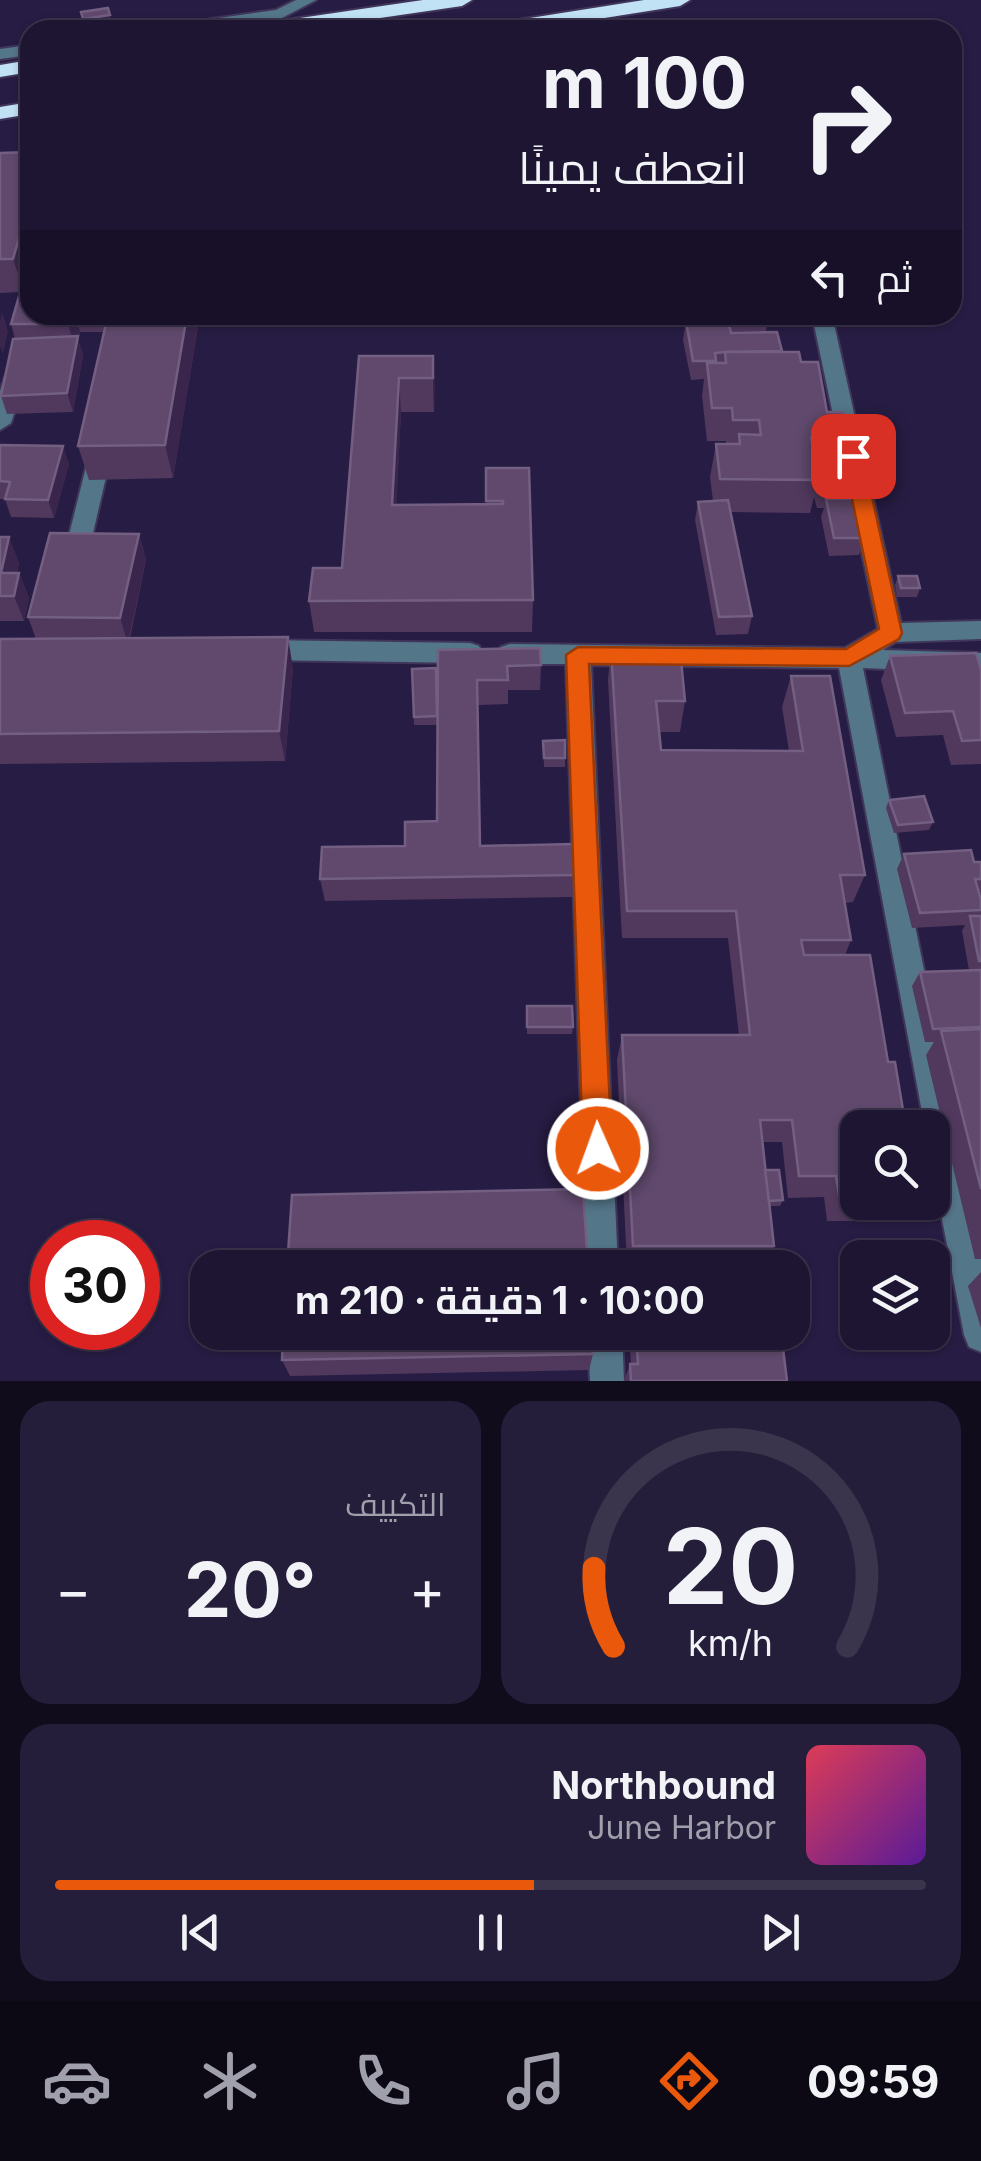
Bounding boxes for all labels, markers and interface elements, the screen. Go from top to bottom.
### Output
text: 100 m [542,40,747,125]
icon: right [782,60,912,190]
text: انعطف يمينًا [518,140,747,195]
icon: left [802,250,857,305]
text: ثم [877,255,912,301]
pin [811,414,896,499]
icon: arrive [826,429,881,484]
position arrow [546,1097,650,1201]
map controls [840,1110,950,1350]
button: search [840,1110,950,1220]
speed limit sign: 30 [30,1220,160,1350]
button: layers [840,1240,950,1350]
text: 10:00 · 1 دقيقة · 210 m [295,1277,705,1323]
text: التكييف [345,1485,446,1524]
text: 20 [663,1503,799,1629]
text: 20° [184,1544,316,1635]
text: − [55,1557,91,1623]
text: + [409,1557,446,1623]
text: km/h [688,1621,773,1665]
text: Northbound [551,1762,776,1808]
text: June Harbor [587,1808,776,1847]
icon: previous [173,1905,228,1960]
icon: pause [463,1905,518,1960]
icon: next [753,1905,808,1960]
icon: car [42,2046,112,2116]
icon: climate [195,2046,265,2116]
icon: phone [348,2046,418,2116]
icon: music [501,2046,571,2116]
icon: directions [654,2046,724,2116]
text: 09:59 [807,2054,939,2109]

